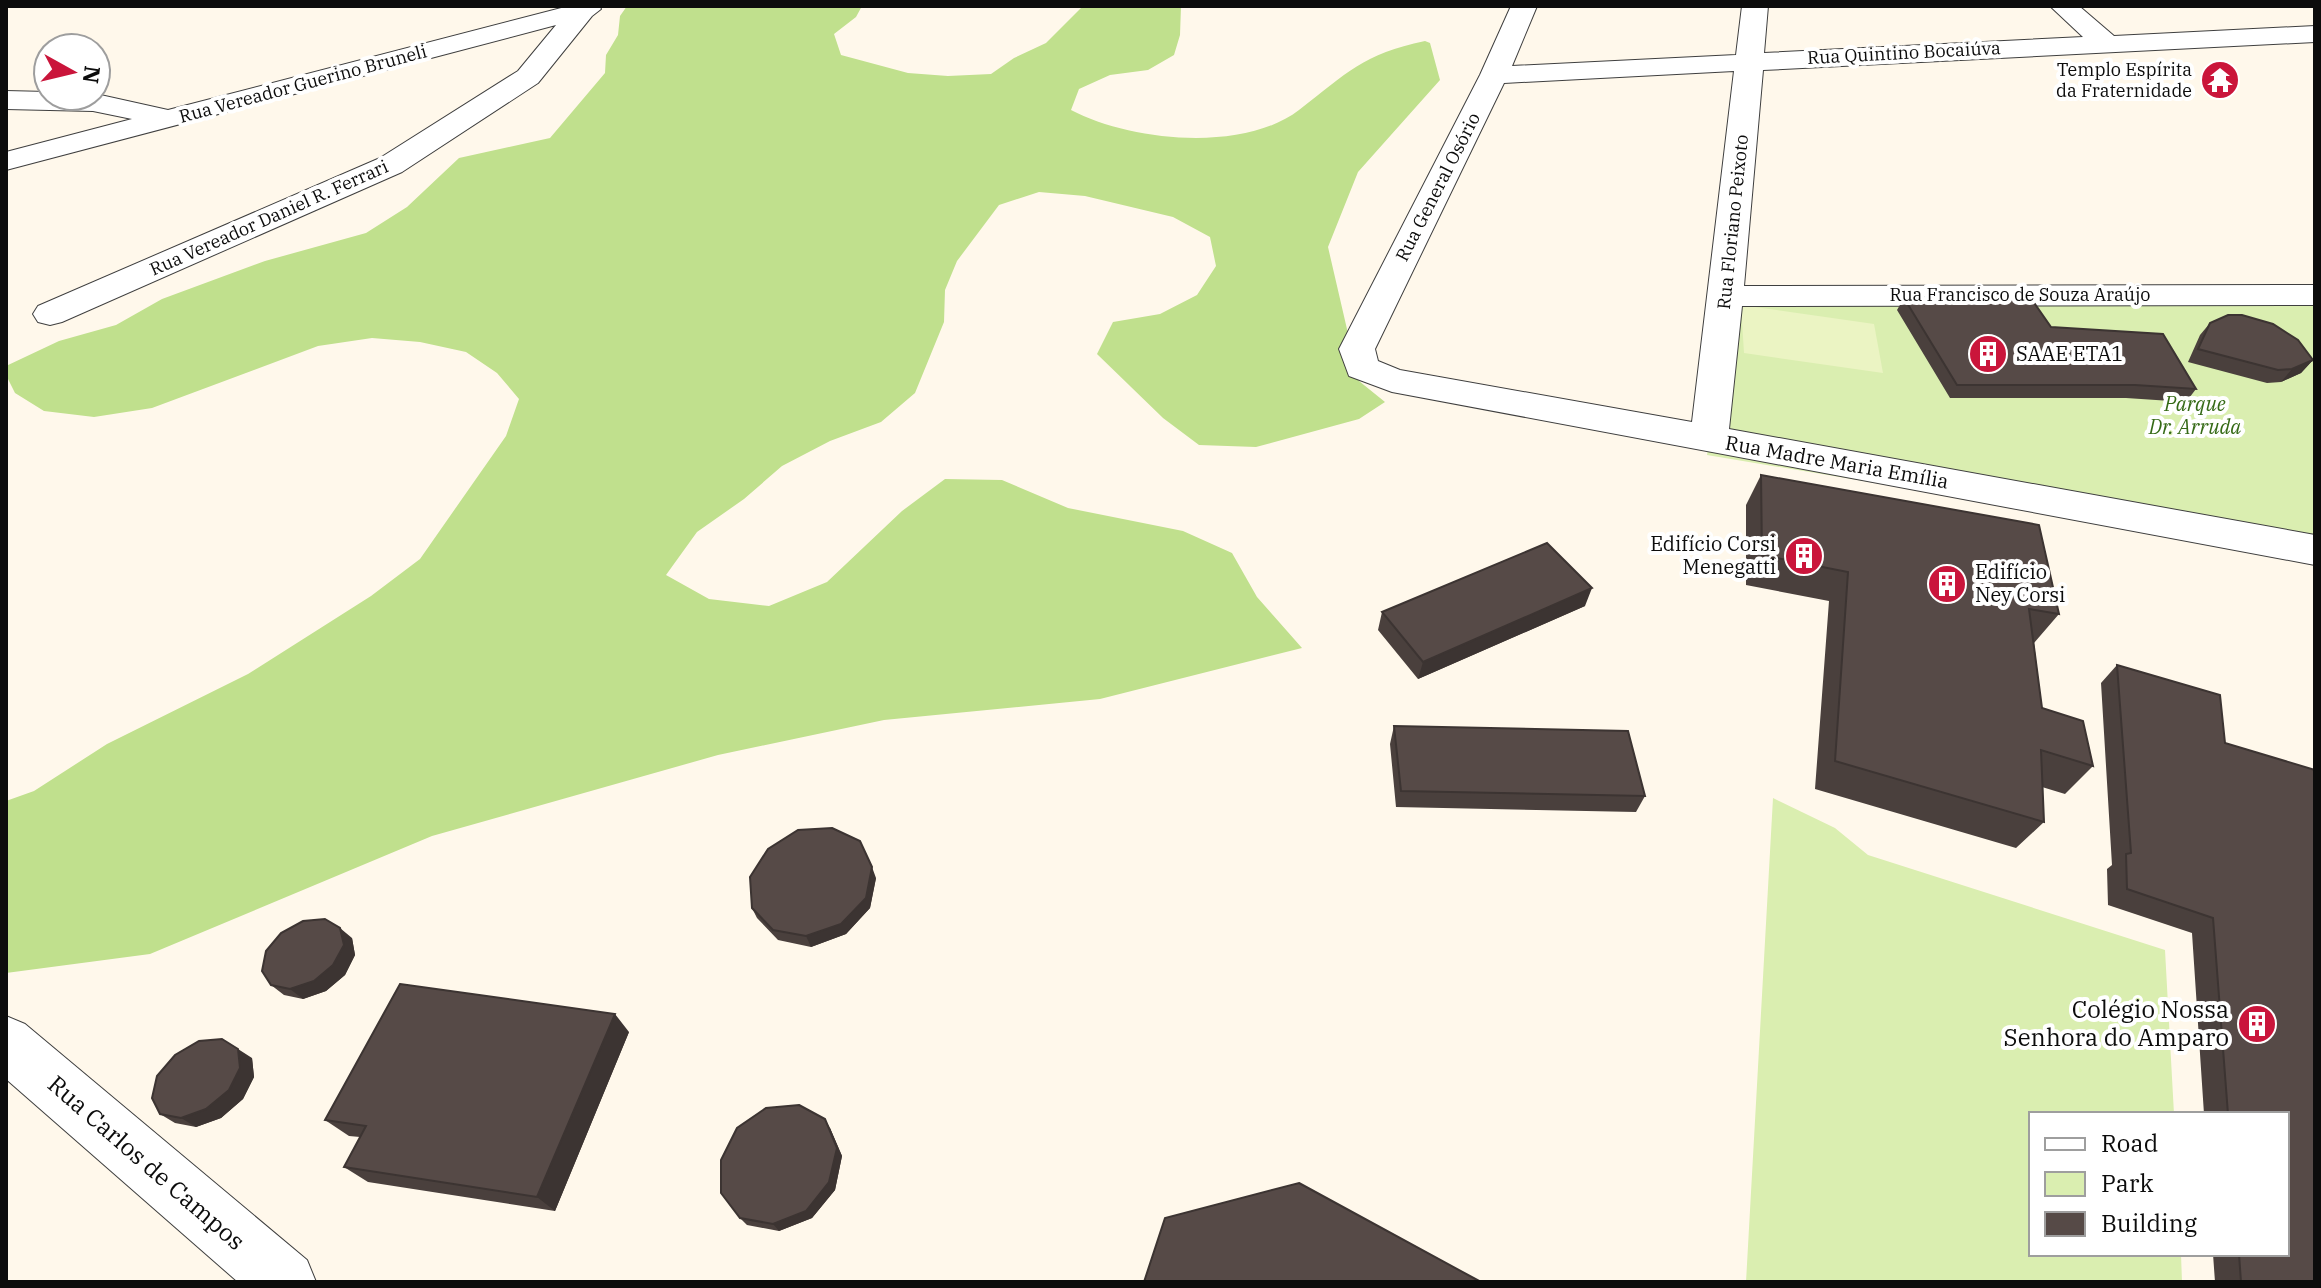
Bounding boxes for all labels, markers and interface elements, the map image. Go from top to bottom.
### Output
north arrow [32,32,112,112]
street label: Rua Quintino Bocaiúva [1807,36,2001,69]
street label: Rua Vereador Guerino Bruneli [176,39,430,128]
place label: Templo Espírita da Fraternidade [2056,58,2192,102]
temple icon: Templo Espírita da Fraternidade [2199,59,2241,101]
text: N [77,64,108,85]
street label: Rua General Osório [1390,109,1485,265]
street label: Rua Floriano Peixoto [1712,133,1753,311]
street label: Rua Vereador Daniel R. Ferrari [146,154,392,281]
street label: Rua Francisco de Souza Araújo [1889,283,2151,306]
building icon: SAAE ETA1 [1967,333,2009,375]
place label: SAAE ETA1 [2016,340,2123,367]
park label: Parque Dr. Arruda [2148,390,2241,440]
street label: Rua Madre Maria Emília [1723,429,1951,494]
place label: Edifício Corsi Menegatti [1650,530,1776,580]
building icon: Edifício Corsi Menegatti [1783,535,1825,577]
place label: Edifício Ney Corsi [1975,558,2065,608]
building icon: Edifício Ney Corsi [1926,563,1968,605]
place label: Colégio Nossa Senhora do Amparo [2004,993,2229,1053]
building icon: Colégio Nossa Senhora do Amparo [2236,1003,2278,1045]
street label: Rua Carlos de Campos [41,1068,252,1257]
legend [2029,1112,2289,1256]
text: Road [2101,1127,2158,1159]
text: Park [2101,1167,2153,1199]
text: Building [2101,1207,2197,1239]

